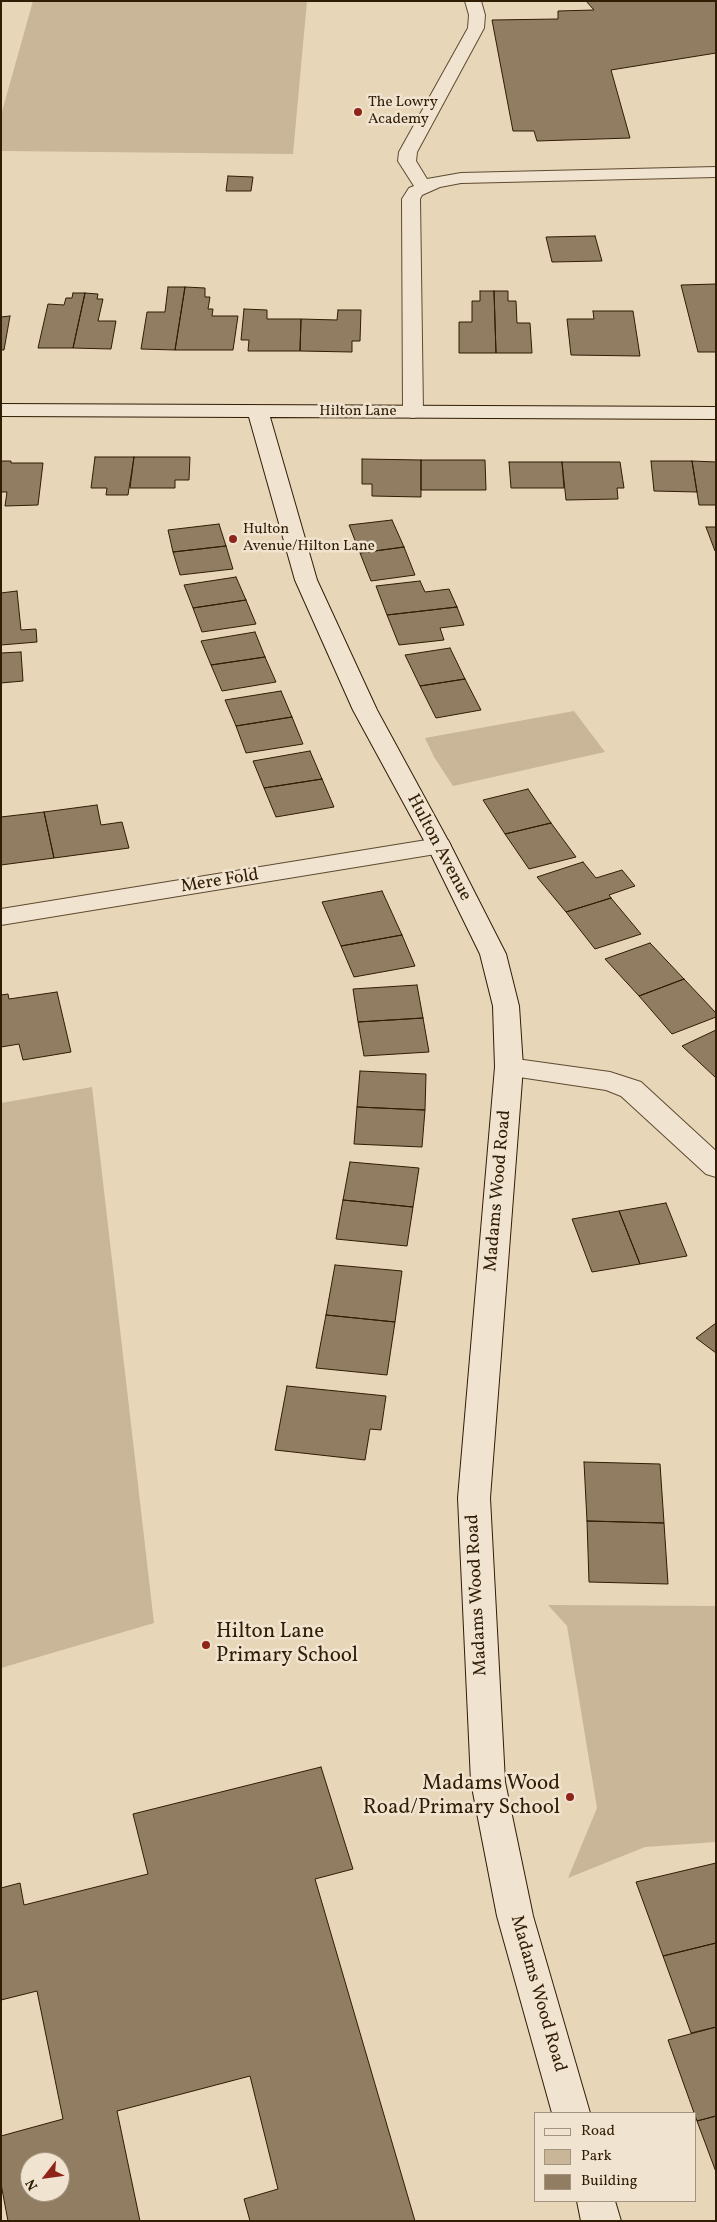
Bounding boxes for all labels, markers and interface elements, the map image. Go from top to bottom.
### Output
place label: The Lowry Academy [368,94,438,129]
marker: The Lowry Academy [352,106,364,118]
street label: Hilton Lane [319,403,397,421]
place label: Hulton Avenue/Hilton Lane [243,521,375,556]
marker: Hulton Avenue/Hilton Lane [227,533,239,545]
street label: Hulton Avenue [401,791,475,905]
street label: Mere Fold [179,865,261,899]
street label: Madams Wood Road [481,1109,517,1273]
street label: Madams Wood Road [463,1513,493,1677]
place label: Hilton Lane Primary School [216,1620,358,1670]
marker: Hilton Lane Primary School [200,1639,212,1651]
place label: Madams Wood Road/Primary School [363,1772,560,1822]
marker: Madams Wood Road/Primary School [564,1791,576,1803]
street label: Madams Wood Road [504,1913,570,2075]
legend [534,2112,697,2202]
text: Road [581,2121,615,2142]
text: Park [581,2146,612,2167]
north arrow [20,2152,70,2202]
text: Building [581,2171,637,2192]
text: N [22,2175,43,2193]

